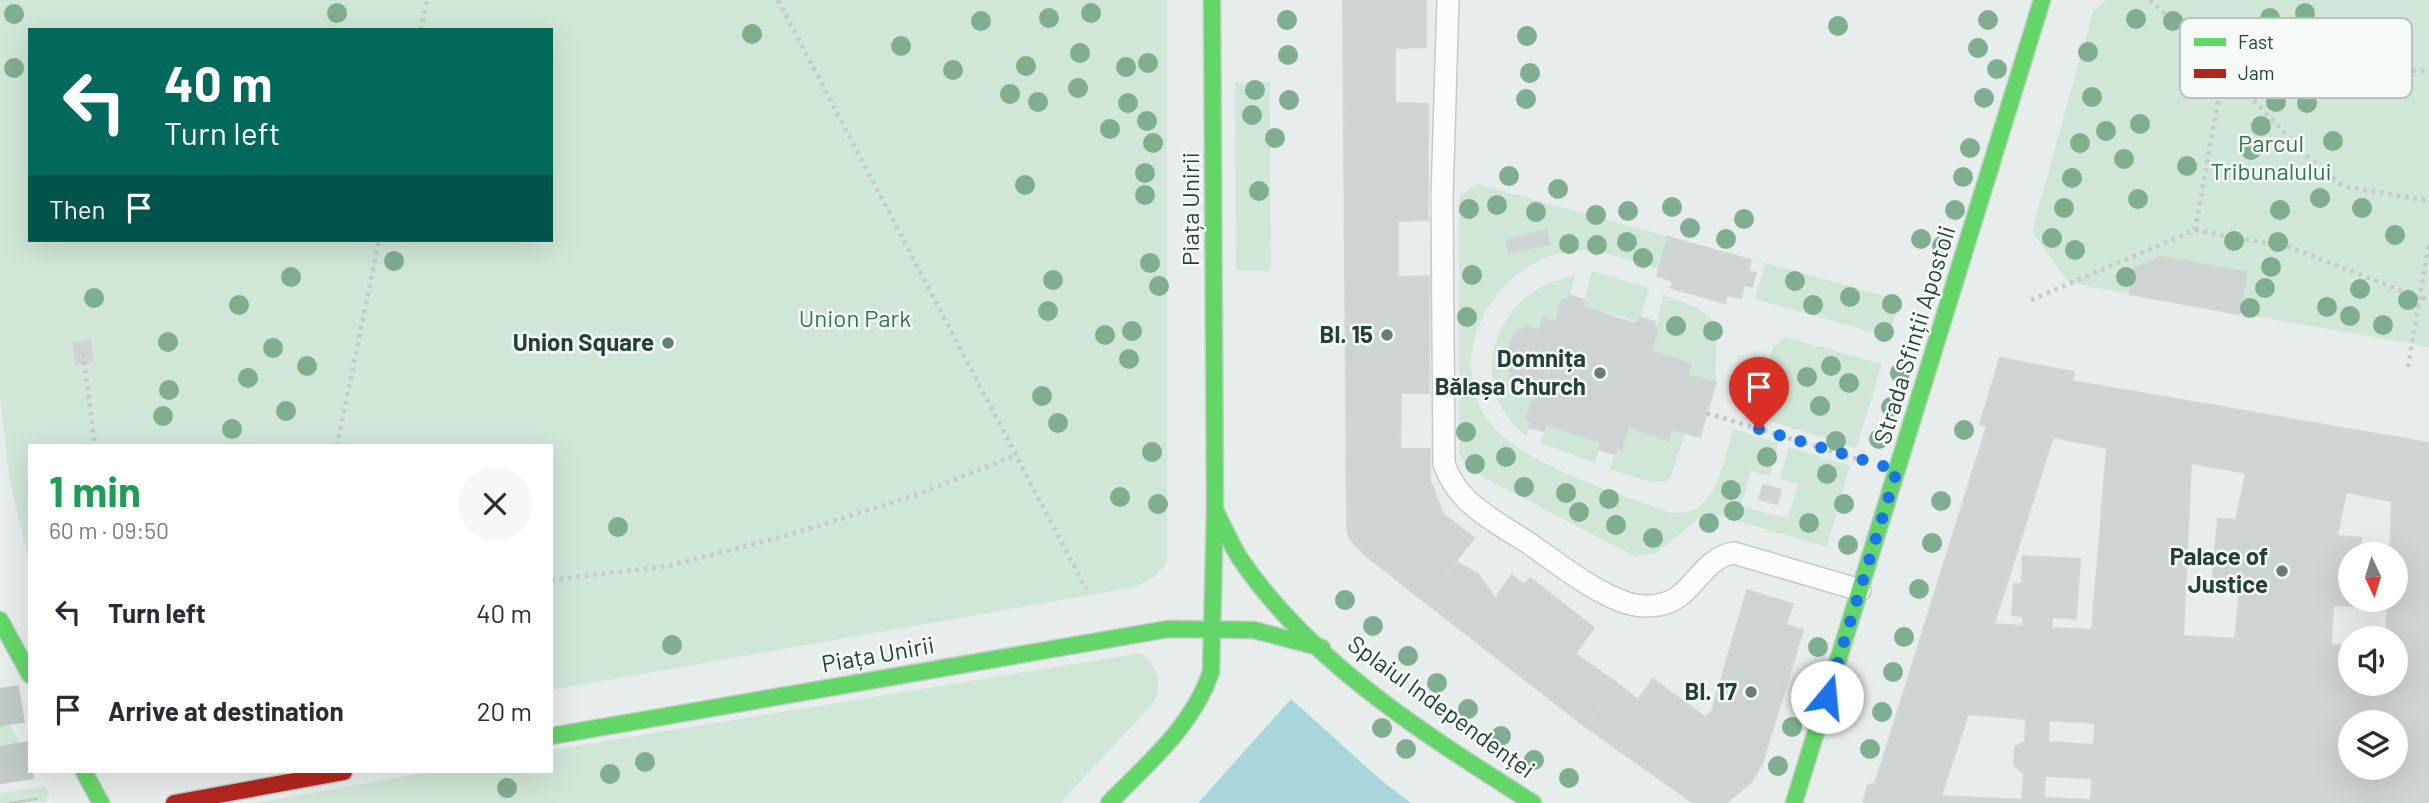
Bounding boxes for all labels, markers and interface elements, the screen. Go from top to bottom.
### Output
legend [2180,18,2412,98]
text: Fast [2238,30,2274,53]
text: 40 m [164,53,272,112]
icon: left [49,56,140,147]
text: Jam [2238,61,2274,84]
text: Turn left [164,113,281,151]
park label: Parcul Tribunalului [2210,128,2332,185]
street label: Piața Unirii [1175,152,1204,266]
icon: arrive [120,189,158,227]
text: Then [49,193,106,224]
street label: Strada Sfinții Apostoli [1867,222,1961,447]
park label: Union Park [799,303,911,332]
place label: Bl. 15 [1320,319,1373,348]
place label: Union Square [513,327,654,356]
marker: Bl. 15 [1379,327,1395,343]
marker: Union Square [660,335,676,351]
place label: Domnița Bălașa Church [1435,343,1586,400]
pin [1729,357,1789,429]
marker: Domnița Bălașa Church [1592,365,1608,381]
icon: arrive [1740,368,1778,406]
text: 1 min [49,465,141,515]
button: close [458,467,532,541]
text: 60 m · 09:50 [49,516,169,544]
place label: Palace of Justice [2170,541,2268,598]
north arrow [2338,542,2408,612]
map controls [2338,542,2408,780]
marker: Palace of Justice [2274,563,2290,579]
icon: left [49,593,87,631]
text: Turn left [108,597,206,628]
text: 40 m [476,597,532,628]
button: sound [2338,626,2408,696]
street label: Splaiul Independenței [1343,628,1541,783]
street label: Piața Unirii [819,629,936,678]
position arrow [1790,660,1864,734]
place label: Bl. 17 [1685,676,1737,705]
marker: Bl. 17 [1743,684,1759,700]
icon: arrive [49,691,87,729]
text: Arrive at destination [108,695,344,726]
text: 20 m [477,695,532,726]
button: layers [2338,710,2408,780]

